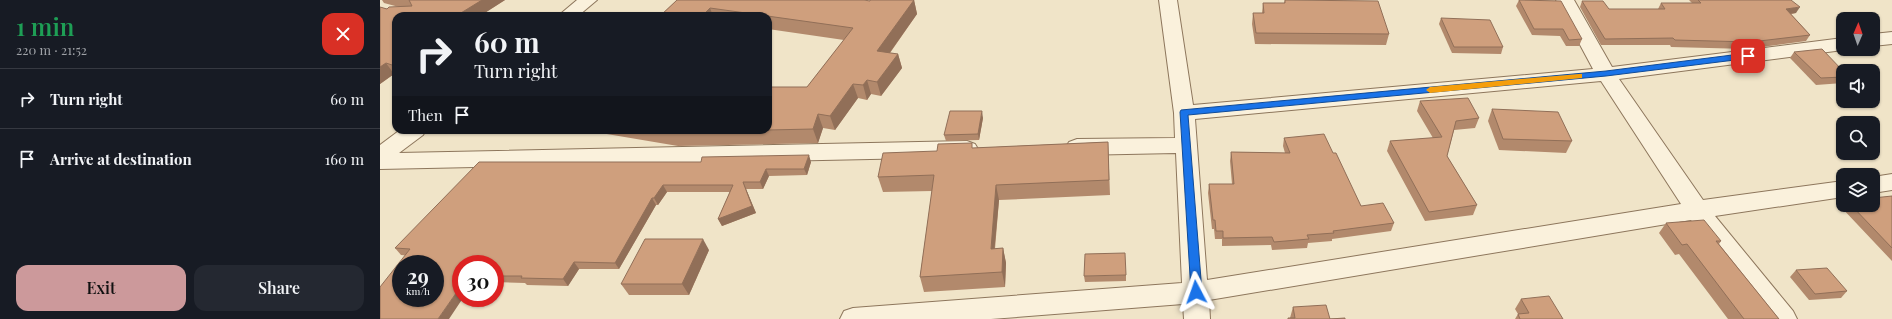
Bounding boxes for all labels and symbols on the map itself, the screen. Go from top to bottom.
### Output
north arrow [1836,12,1880,56]
pin [1731,39,1765,73]
speed limit sign: 30 [452,255,504,307]
position arrow [1175,271,1217,313]

